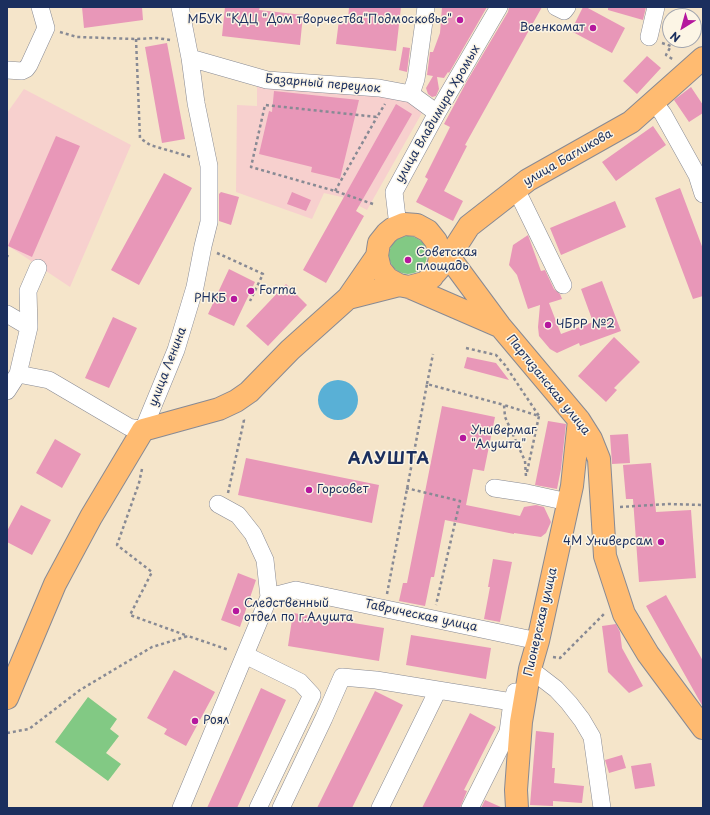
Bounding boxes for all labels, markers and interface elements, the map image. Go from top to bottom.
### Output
north arrow [662,8,702,48]
place label: МБУК "КДЦ "Дом творчества"Подмосковье" [188,13,452,27]
marker: МБУК "КДЦ "Дом творчества"Подмосковье" [455,15,465,25]
place label: Военкомат [519,21,585,35]
marker: Военкомат [588,23,598,33]
text: N [666,28,684,47]
street label: улица Владимира Хромых [393,42,483,186]
street label: Базарный переулок [265,72,381,96]
street label: улица Багликова [521,127,615,189]
place label: Советская площадь [416,246,478,274]
marker: Советская площадь [403,255,413,265]
place label: Forma [259,284,296,298]
marker: Forma [246,286,256,296]
place label: РНКБ [194,292,226,306]
marker: РНКБ [229,294,239,304]
place label: ЧБРР №2 [556,318,615,332]
marker: ЧБРР №2 [543,320,553,330]
street label: улица Ленина [146,325,190,409]
street label: Партизанская улица [503,332,593,438]
place label: Универмаг "Алушта" [471,424,536,452]
marker: Универмаг "Алушта" [458,433,468,443]
district label: АЛУШТА [348,450,430,470]
place label: Горсовет [317,483,368,497]
marker: Горсовет [304,485,314,495]
place label: 4М Универсам [563,535,653,549]
marker: 4М Универсам [656,537,666,547]
street label: Пионерская улица [521,566,561,678]
place label: Следственный отдел по г.Алушта [244,597,353,625]
street label: Таврическая улица [363,597,479,635]
marker: Следственный отдел по г.Алушта [231,606,241,616]
place label: Роял [203,714,229,728]
marker: Роял [190,716,200,726]

